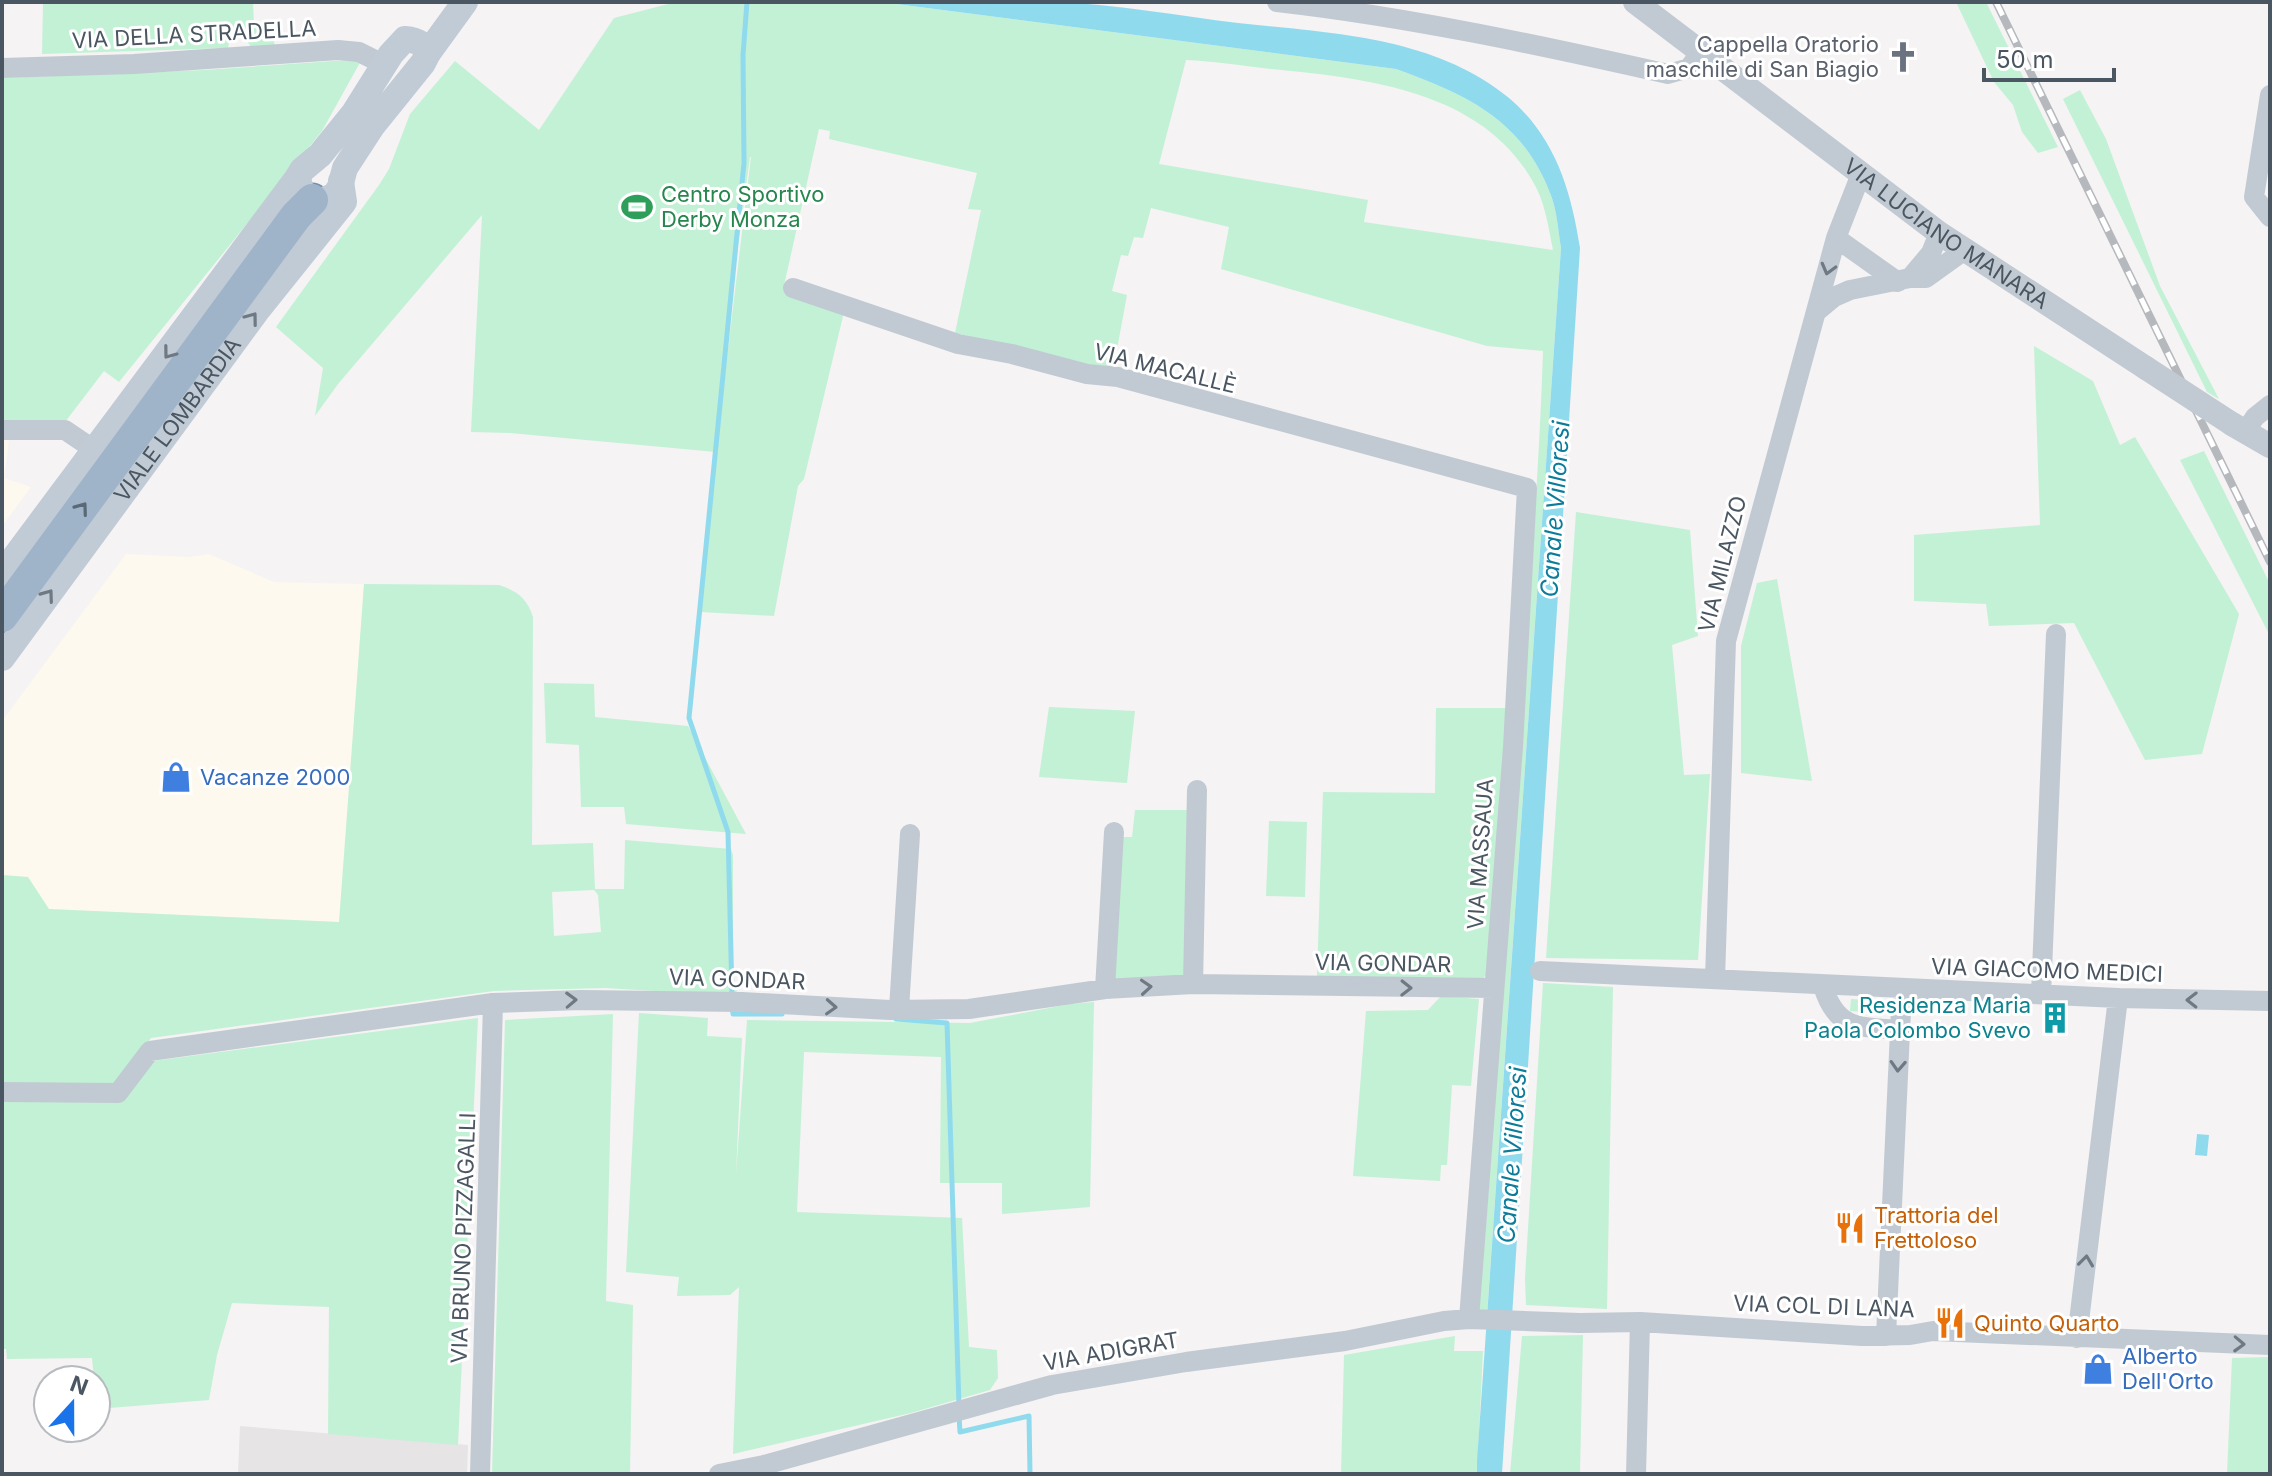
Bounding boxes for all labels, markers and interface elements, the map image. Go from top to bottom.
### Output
street label: VIA DELLA STRADELLA [71,15,317,53]
place label: Cappella Oratorio maschile di San Biagio [1646,31,1879,82]
scale bar [1984,32,2114,82]
church icon: Cappella Oratorio maschile di San Biagio [1886,40,1920,74]
text: 50 m [1996,45,2054,74]
street label: VIA LUCIANO MANARA [1839,152,2054,314]
place label: Centro Sportivo Derby Monza [661,181,824,232]
sports icon: Centro Sportivo Derby Monza [620,190,654,224]
one-way arrow [1820,261,1837,275]
one-way arrow [242,312,256,327]
street label: VIALE LOMBARDIA [108,332,246,507]
street label: VIA MACALLÈ [1091,338,1239,398]
one-way arrow [164,344,178,359]
water label: Canale Villoresi [1534,419,1576,598]
street label: VIA MILAZZO [1692,493,1752,635]
one-way arrow [72,503,86,517]
one-way arrow [38,590,53,604]
shop icon: Vacanze 2000 [159,760,193,794]
place label: Vacanze 2000 [200,764,350,790]
street label: VIA MASSAUA [1462,777,1498,931]
street label: VIA GONDAR [1314,949,1452,977]
street label: VIA GIACOMO MEDICI [1931,953,2163,987]
street label: VIA GONDAR [668,964,806,994]
one-way arrow [1140,978,1153,995]
one-way arrow [1400,979,1413,996]
one-way arrow [2185,991,2198,1008]
one-way arrow [565,992,578,1009]
place label: Residenza Maria Paola Colombo Svevo [1804,992,2031,1043]
one-way arrow [825,998,838,1015]
building icon: Residenza Maria Paola Colombo Svevo [2038,1001,2072,1035]
one-way arrow [1890,1060,1907,1073]
water label: Canale Villoresi [1491,1065,1533,1244]
street label: VIA BRUNO PIZZAGALLI [446,1112,480,1364]
place label: Trattoria del Frettoloso [1874,1202,1999,1253]
restaurant icon: Trattoria del Frettoloso [1833,1211,1867,1245]
one-way arrow [2078,1254,2095,1267]
street label: VIA COL DI LANA [1733,1290,1915,1322]
restaurant icon: Quinto Quarto [1933,1306,1967,1340]
place label: Quinto Quarto [1974,1310,2120,1336]
street label: VIA ADIGRAT [1041,1326,1181,1376]
one-way arrow [2233,1335,2246,1352]
place label: Alberto Dell'Orto [2122,1343,2214,1394]
shop icon: Alberto Dell'Orto [2081,1352,2115,1386]
north arrow [32,1364,112,1444]
text: N [67,1370,92,1400]

